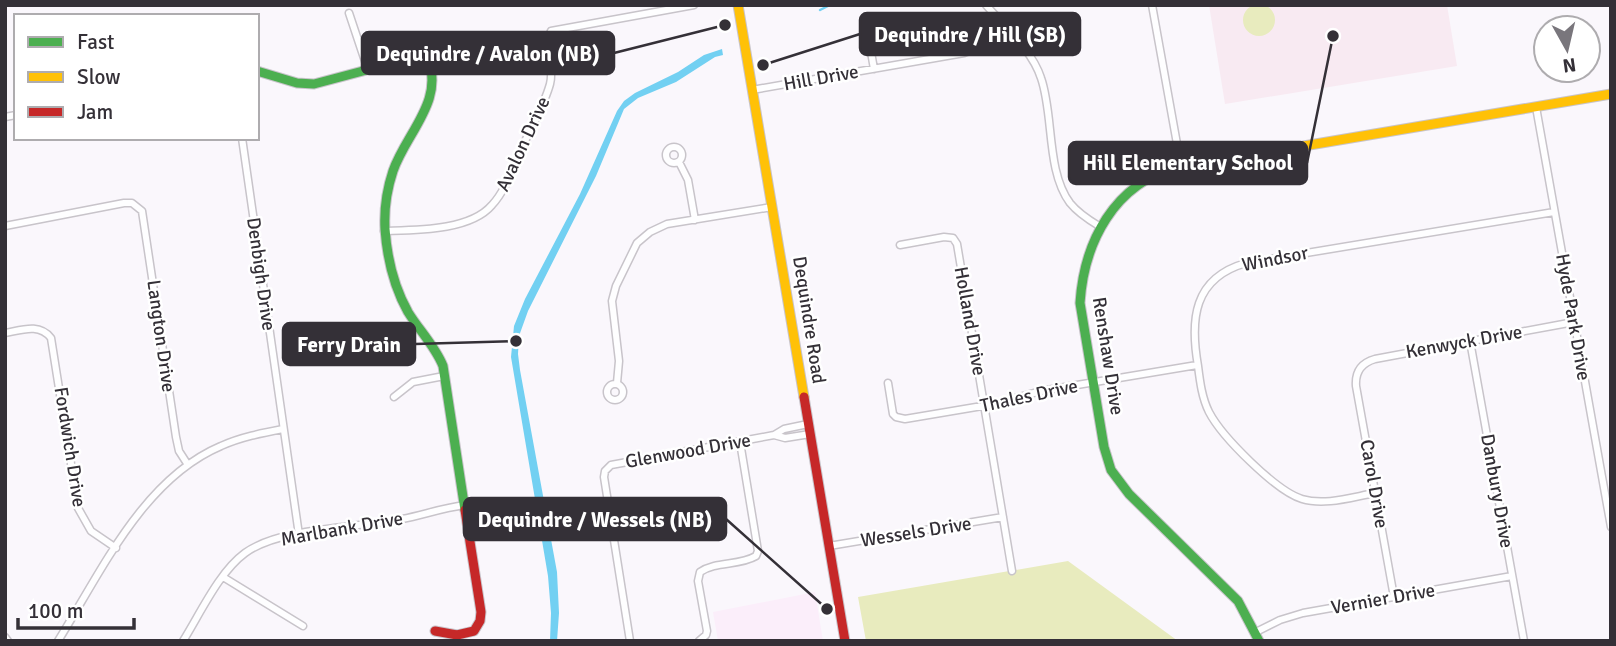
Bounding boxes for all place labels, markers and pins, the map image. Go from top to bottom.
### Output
callout: Dequindre / Hill (SB) [860,13,1080,55]
callout: Dequindre / Avalon (NB) [362,32,614,74]
callout: Hill Elementary School [1069,142,1307,184]
callout: Ferry Drain [283,323,415,365]
callout: Dequindre / Wessels (NB) [464,498,726,540]

